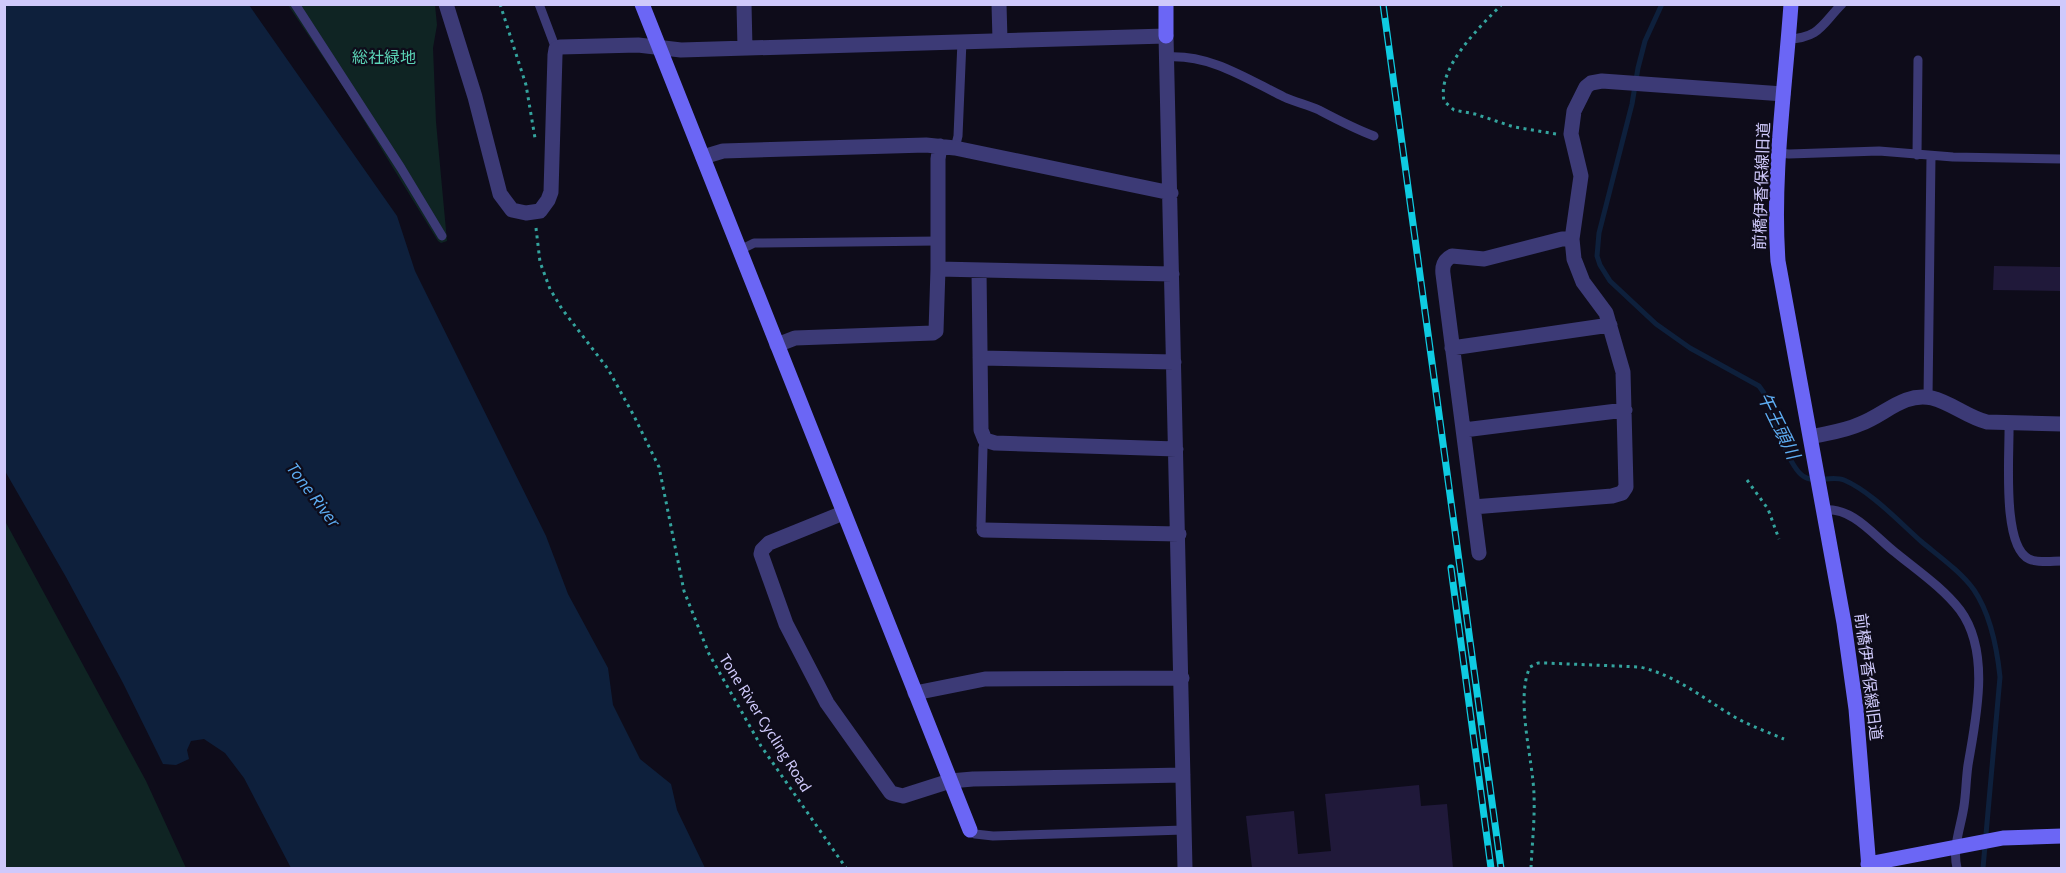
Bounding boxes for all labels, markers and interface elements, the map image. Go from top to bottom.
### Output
park label: 総社緑地 [352,47,416,69]
street label: 前橋伊香保線旧道 [1749,122,1775,250]
water label: 午王頭川 [1751,388,1806,466]
water label: Tone River [280,457,346,533]
street label: 前橋伊香保線旧道 [1849,612,1887,742]
street label: Tone River Cycling Road [713,650,817,796]

